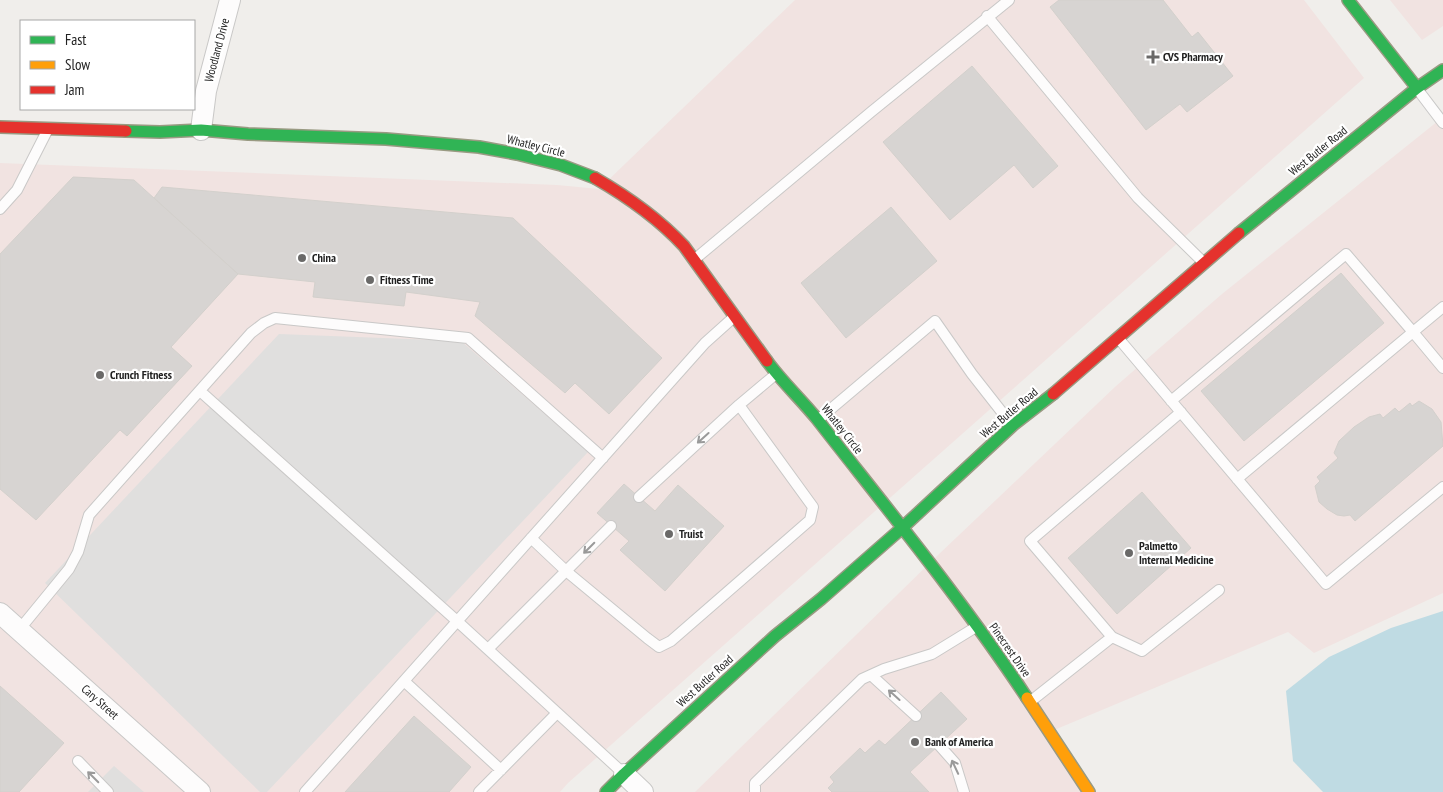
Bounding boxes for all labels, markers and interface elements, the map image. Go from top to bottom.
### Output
street label: Woodland Drive [201,16,232,83]
legend [20,20,195,110]
text: Fast [65,30,86,49]
place label: CVS Pharmacy [1163,49,1223,64]
marker: CVS Pharmacy [1147,51,1159,63]
text: Slow [65,55,90,74]
text: Jam [64,80,84,99]
street label: West Butler Road [1285,123,1350,179]
street label: Whatley Circle [506,131,567,160]
place label: China [312,250,336,265]
marker: China [296,252,308,264]
place label: Fitness Time [380,272,434,287]
marker: Fitness Time [364,274,376,286]
place label: Crunch Fitness [110,367,172,382]
marker: Crunch Fitness [94,369,106,381]
street label: West Butler Road [977,384,1041,441]
street label: Whatley Circle [818,401,867,457]
one-way arrow [697,432,710,444]
place label: Truist [679,526,703,541]
marker: Truist [663,528,675,540]
place label: Palmetto Internal Medicine [1139,538,1214,567]
one-way arrow [583,542,595,555]
marker: Palmetto Internal Medicine [1123,547,1135,559]
street label: Pinecrest Drive [986,620,1034,680]
street label: West Butler Road [673,651,736,710]
street label: Cary Street [79,681,123,723]
one-way arrow [887,689,900,701]
place label: Bank of America [925,734,993,749]
marker: Bank of America [909,736,921,748]
one-way arrow [949,759,959,774]
one-way arrow [87,770,99,783]

